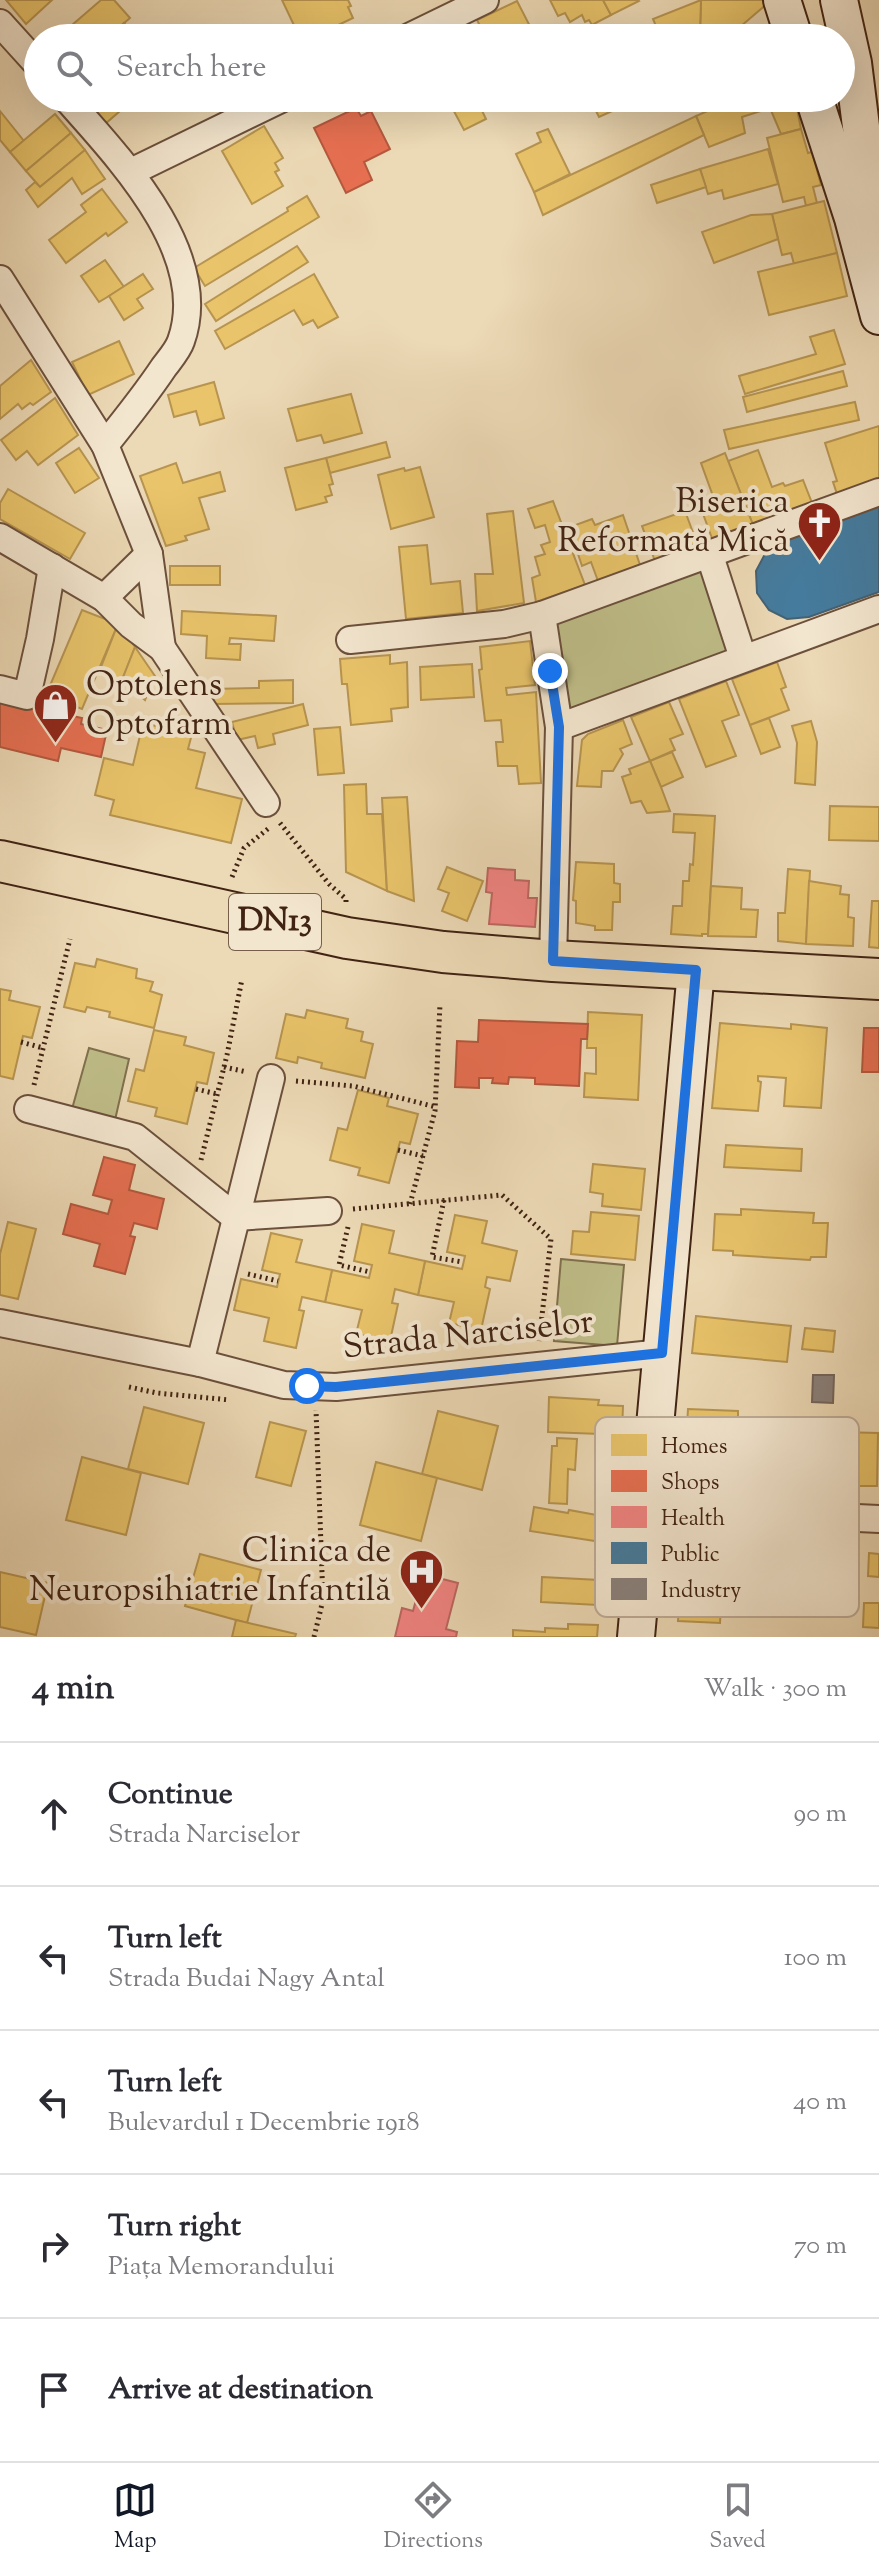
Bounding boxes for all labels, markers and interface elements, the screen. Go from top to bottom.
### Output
search box [24,24,855,112]
icon: search [52,46,96,90]
text: Search here [116,47,266,90]
place label: Biserica Reformată Mică [558,479,789,567]
church icon: Biserica Reformată Mică [796,499,844,562]
route end [532,653,568,689]
place label: Optolens Optofarm [86,662,232,750]
shop icon: Optolens Optofarm [31,682,79,745]
road number: DN13 [229,894,321,950]
street label: Strada Narciselor [340,1298,596,1374]
route start [289,1368,325,1404]
legend [595,1417,859,1617]
text: Homes [661,1432,727,1464]
text: Shops [661,1468,719,1500]
text: Health [661,1504,725,1536]
place label: Clinica de Neuropsihiatrie Infantilă [29,1528,391,1616]
text: Public [661,1540,720,1572]
hospital icon: Clinica de Neuropsihiatrie Infantilă [398,1548,446,1611]
text: Industry [661,1576,741,1608]
text: 4 min [32,1665,114,1714]
text: Walk · 300 m [704,1671,847,1708]
text: Continue [108,1774,233,1817]
icon: ahead [32,1792,76,1836]
text: 90 m [794,1796,847,1833]
text: Strada Narciselor [108,1817,300,1854]
text: Turn left [108,1918,222,1961]
icon: left [32,1936,76,1980]
text: 100 m [784,1940,847,1977]
text: Strada Budai Nagy Antal [108,1961,385,1998]
text: Turn left [108,2062,222,2105]
icon: left [32,2080,76,2124]
text: 40 m [793,2084,847,2121]
text: Bulevardul 1 Decembrie 1918 [108,2105,419,2142]
text: Turn right [108,2206,241,2249]
icon: right [32,2224,76,2268]
text: 70 m [794,2228,847,2265]
text: Piața Memorandului [108,2249,335,2286]
icon: arrive [32,2368,76,2412]
text: Arrive at destination [108,2369,373,2412]
tab: Map [113,2478,157,2558]
tab: Directions [384,2478,483,2558]
tab: Saved [709,2478,766,2558]

